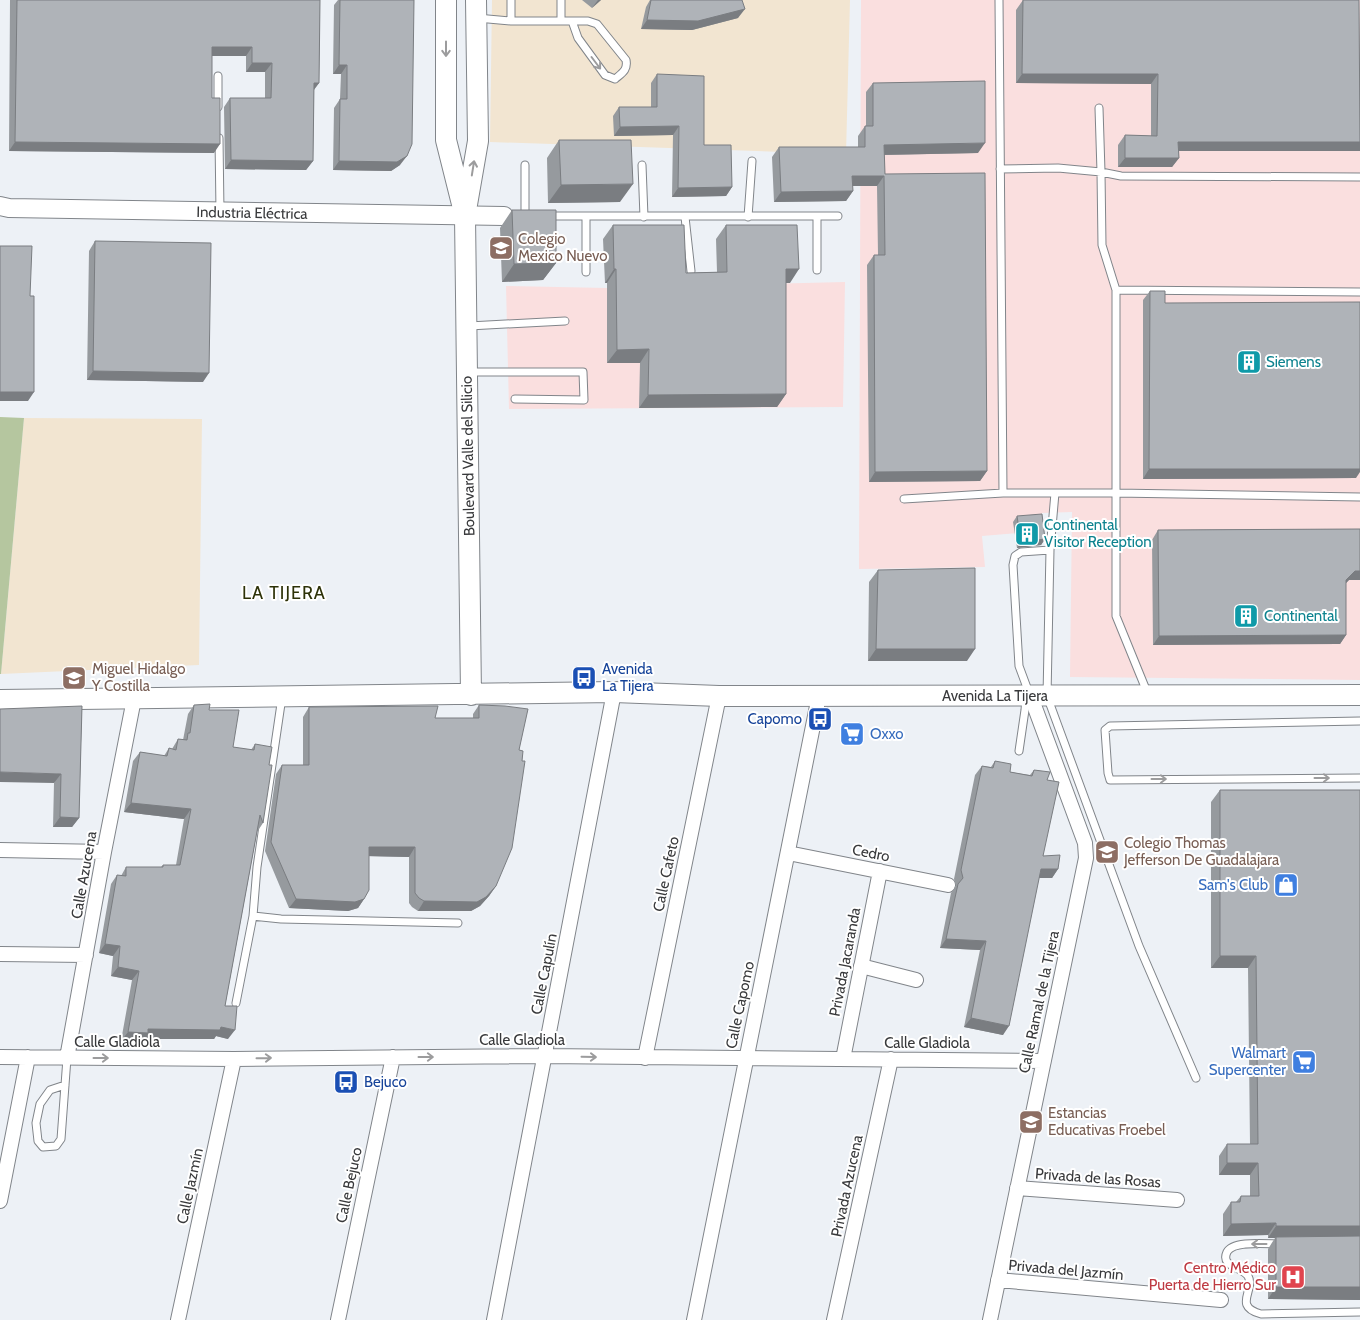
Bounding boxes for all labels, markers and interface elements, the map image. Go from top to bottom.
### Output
one-way arrow [441,40,451,56]
one-way arrow [591,56,601,70]
one-way arrow [468,160,478,176]
street label: Industria Eléctrica [196,203,309,223]
place label: Colegio Mexico Nuevo [518,230,608,265]
school or university icon: Colegio Mexico Nuevo [488,235,514,261]
building icon: Siemens [1236,349,1262,375]
place label: Siemens [1266,353,1321,371]
street label: Boulevard Valle del Silicio [458,376,478,536]
place label: Continental Visitor Reception [1044,516,1152,551]
building icon: Continental Visitor Reception [1014,521,1040,547]
district label: LA TIJERA [242,582,326,604]
building icon: Continental [1233,603,1259,629]
place label: Continental [1264,607,1338,625]
place label: Miguel Hidalgo Y Costilla [91,660,186,695]
place label: Avenida La Tijera [602,660,655,695]
school or university icon: Miguel Hidalgo Y Costilla [61,665,87,691]
bus stop icon: Avenida La Tijera [571,665,597,691]
street label: Avenida La Tijera [942,687,1049,705]
bus stop icon: Capomo [807,706,833,732]
place label: Capomo [748,710,802,728]
supermarket icon: Oxxo [839,721,865,747]
place label: Oxxo [870,725,904,743]
one-way arrow [1150,774,1167,784]
one-way arrow [1313,774,1329,783]
street label: Calle Azucena [67,829,101,920]
place label: Colegio Thomas Jefferson De Guadalajara [1123,834,1280,869]
street label: Calle Cafeto [649,835,683,913]
school or university icon: Colegio Thomas Jefferson De Guadalajara [1094,839,1120,865]
street label: Cedro [851,841,891,865]
shop icon: Sam's Club [1273,872,1299,898]
place label: Sam's Club [1198,876,1268,894]
street label: Privada Jacaranda [826,905,865,1018]
street label: Calle Ramal de la Tijera [1015,928,1063,1075]
street label: Calle Capulín [527,932,561,1016]
street label: Calle Capomo [722,960,758,1050]
street label: Calle Gladiola [479,1031,566,1049]
street label: Calle Gladiola [74,1033,161,1051]
street label: Calle Gladiola [884,1034,971,1052]
place label: Walmart Supercenter [1209,1044,1286,1079]
supermarket icon: Walmart Supercenter [1291,1049,1317,1075]
one-way arrow [418,1052,434,1062]
one-way arrow [580,1052,596,1062]
one-way arrow [92,1053,109,1063]
one-way arrow [255,1053,271,1063]
bus stop icon: Bejuco [333,1069,359,1095]
place label: Bejuco [364,1073,407,1091]
place label: Estancias Educativas Froebel [1048,1104,1166,1139]
school or university icon: Estancias Educativas Froebel [1018,1109,1044,1135]
street label: Privada Azucena [827,1133,867,1239]
street label: Calle Bejuco [332,1145,366,1225]
street label: Calle Jazmín [173,1146,207,1226]
street label: Privada de las Rosas [1034,1165,1162,1191]
one-way arrow [1251,1239,1268,1249]
street label: Privada del Jazmín [1008,1256,1124,1284]
place label: Centro Médico Puerta de Hierro Sur [1149,1259,1276,1294]
hospital icon: Centro Médico Puerta de Hierro Sur [1280,1264,1306,1290]

